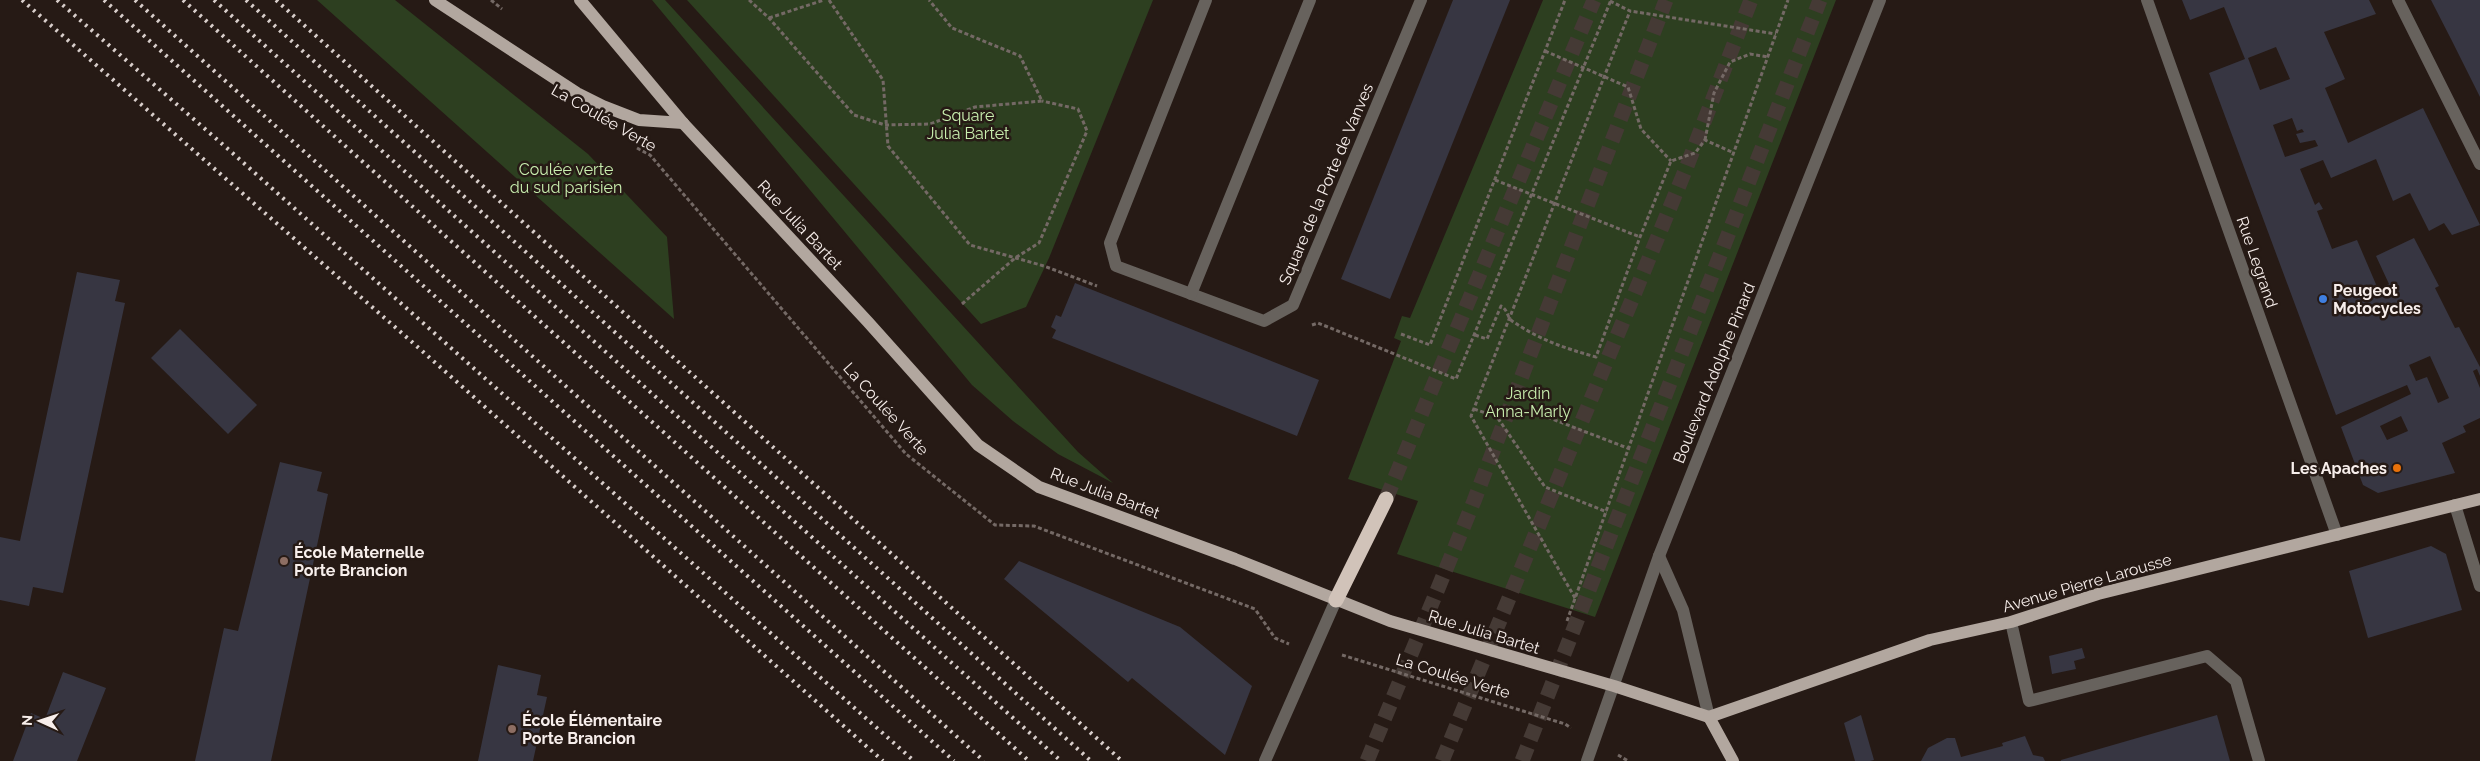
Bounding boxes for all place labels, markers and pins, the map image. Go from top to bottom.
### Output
place label: Peugeot Motocycles [2333,281,2421,318]
marker: Peugeot Motocycles [2317,293,2329,305]
place label: Les Apaches [2291,459,2387,478]
marker: Les Apaches [2391,462,2403,474]
place label: École Maternelle Porte Brancion [294,542,425,580]
marker: École Maternelle Porte Brancion [278,555,290,567]
place label: École Élémentaire Porte Brancion [522,710,662,748]
marker: École Élémentaire Porte Brancion [506,723,518,735]

